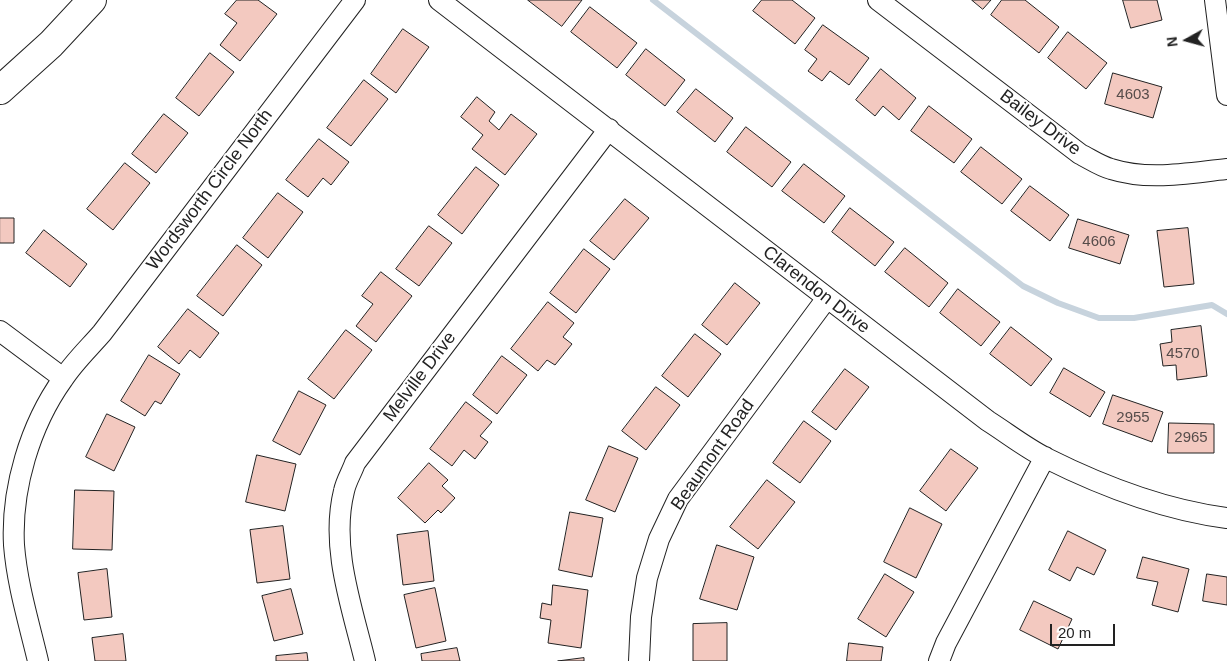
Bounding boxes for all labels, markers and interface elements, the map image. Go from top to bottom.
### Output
north arrow [1162,15,1212,65]
text: N [1164,36,1181,48]
street label: Bailey Drive [995,85,1085,161]
house number: 4603 [1116,86,1150,104]
street label: Wordsworth Circle North [142,105,278,275]
house number: 4606 [1082,233,1116,251]
street label: Clarendon Drive [758,241,874,339]
street label: Melville Drive [379,328,461,426]
house number: 4570 [1166,345,1200,363]
street label: Beaumont Road [667,396,759,514]
house number: 2955 [1116,409,1150,427]
house number: 2965 [1174,429,1208,447]
scale bar [1052,614,1117,646]
text: 20 m [1058,624,1091,641]

